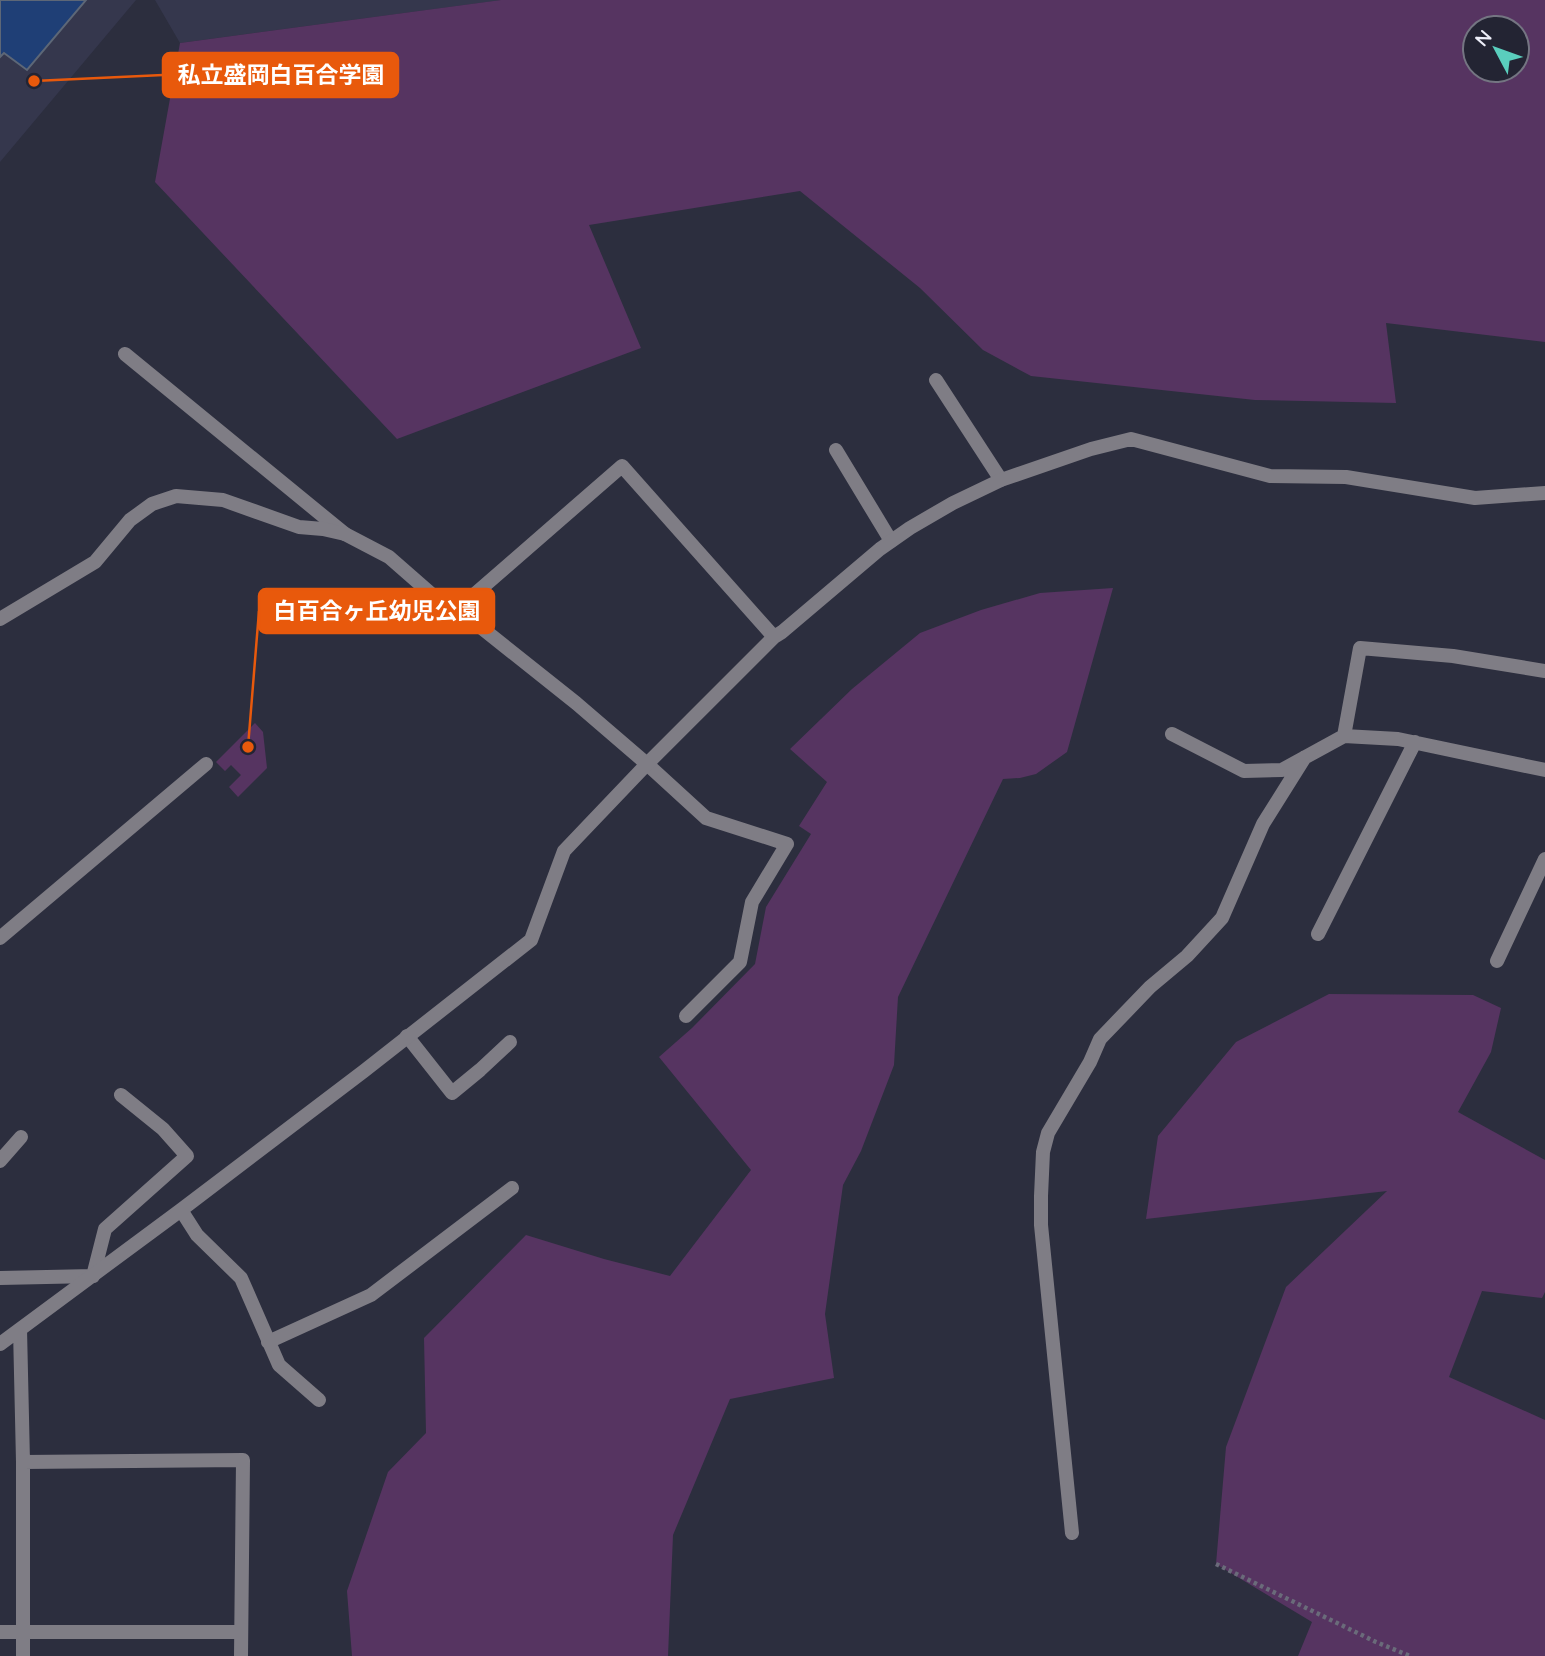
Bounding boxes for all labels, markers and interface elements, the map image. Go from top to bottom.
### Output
north arrow [1461,14,1531,84]
text: N [1470,25,1497,51]
callout: 私立盛岡白百合学園 [163,53,398,97]
text: 私立盛岡白百合学園 [178,60,385,89]
callout: 白百合ヶ丘幼児公園 [259,589,494,633]
text: 白百合ヶ丘幼児公園 [274,596,481,625]

